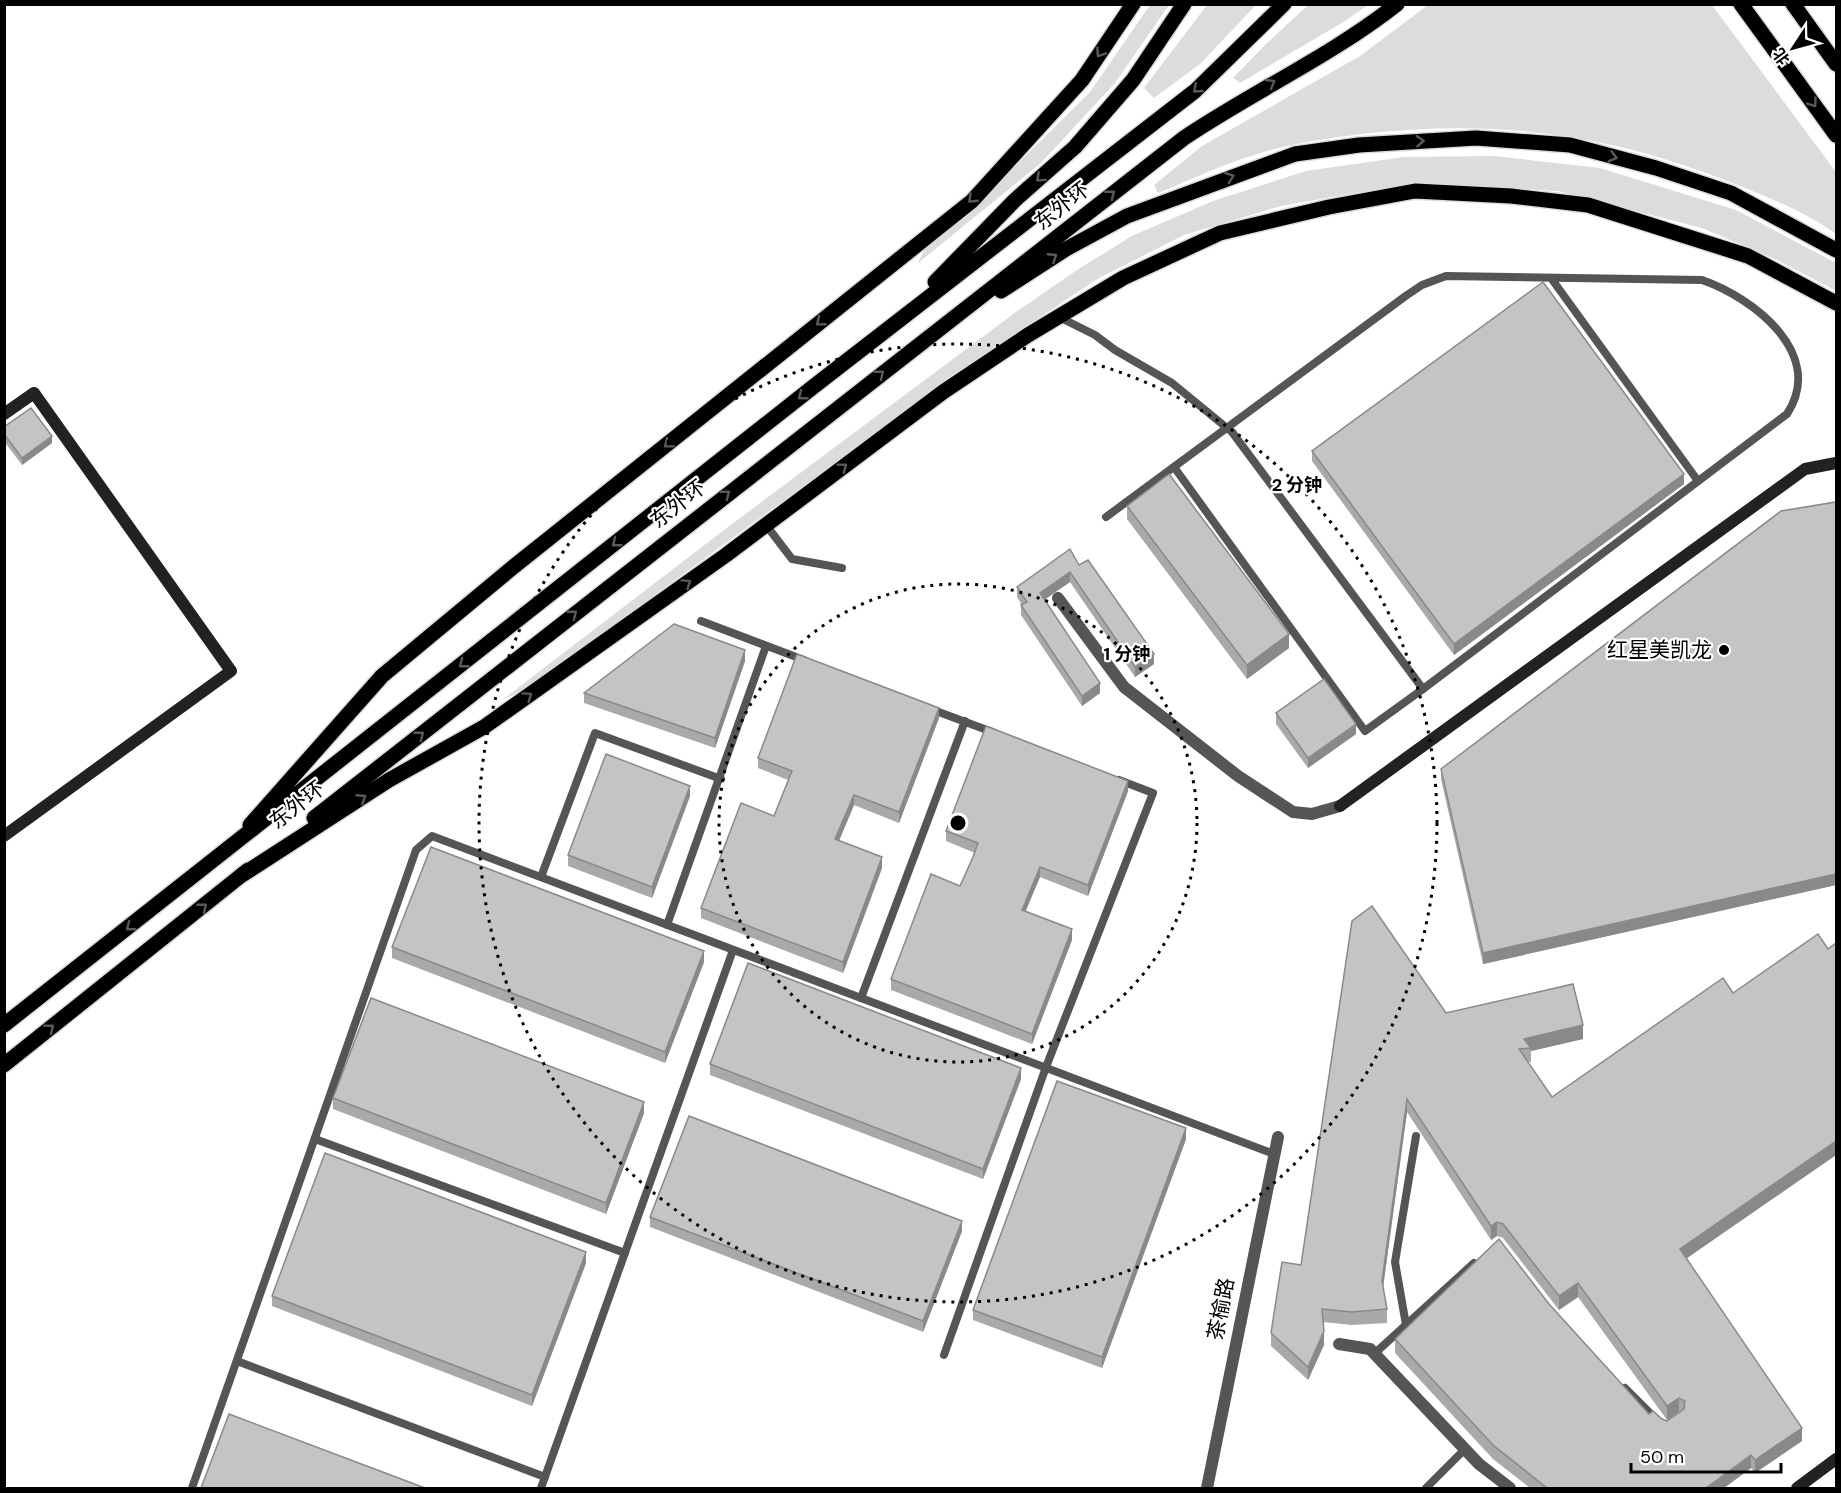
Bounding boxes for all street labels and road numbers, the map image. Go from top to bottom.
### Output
street label: 东外环 [1029,176,1095,236]
street label: 东外环 [645,474,711,534]
street label: 东外环 [264,775,330,835]
street label: 茶榆路 [1201,1275,1241,1343]

